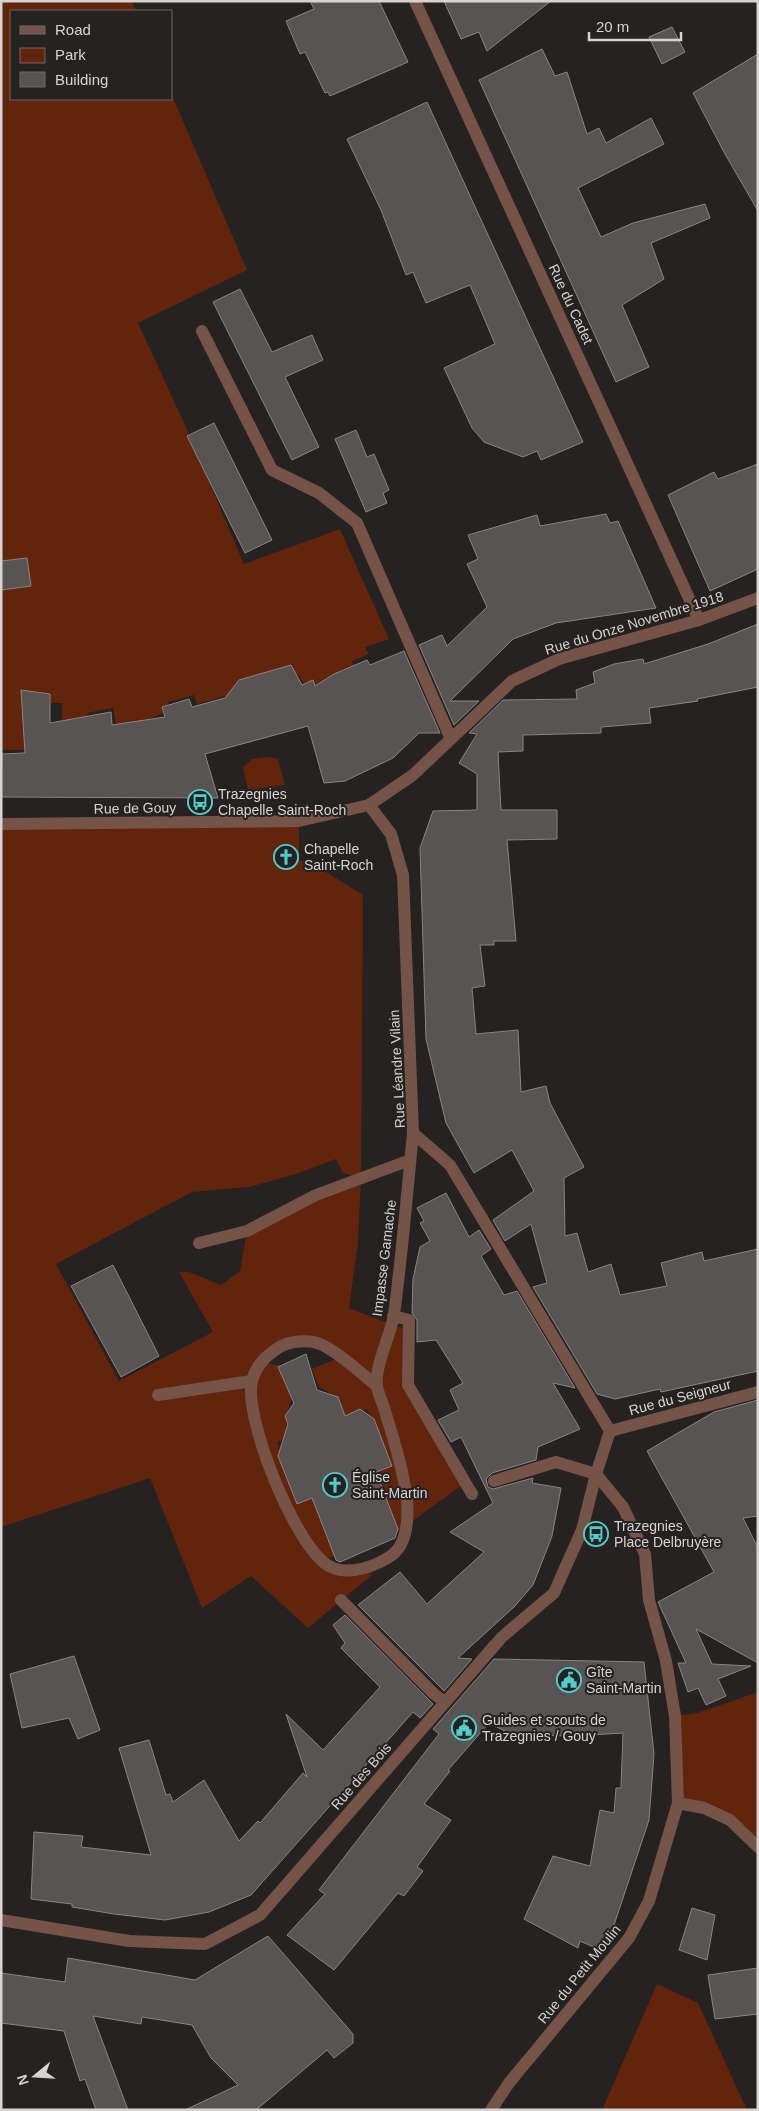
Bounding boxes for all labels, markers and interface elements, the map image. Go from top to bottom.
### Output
legend [10,10,172,100]
scale bar [589,10,682,42]
text: 20 m [596,18,629,35]
text: Road [55,21,91,38]
text: Park [55,46,86,63]
text: Building [55,71,108,88]
street label: Rue du Cadet [545,261,597,347]
street label: Rue du Onze Novembre 1918 [543,588,725,658]
place label: Trazegnies Chapelle Saint-Roch [218,786,346,818]
bus stop icon: Trazegnies Chapelle Saint-Roch [187,789,213,815]
street label: Rue de Gouy [94,799,176,817]
place label: Chapelle Saint-Roch [304,841,373,873]
church icon: Chapelle Saint-Roch [273,844,299,870]
street label: Rue Léandre Vilain [386,1009,408,1129]
street label: Impasse Gamache [369,1199,399,1317]
street label: Rue du Seigneur [627,1376,733,1418]
place label: Église Saint-Martin [352,1469,427,1501]
church icon: Église Saint-Martin [322,1472,348,1498]
place label: Trazegnies Place Delbruyère [614,1518,722,1550]
bus stop icon: Trazegnies Place Delbruyère [583,1521,609,1547]
place label: Gîte Saint-Martin [586,1664,661,1696]
public building icon: Gîte Saint-Martin [556,1667,582,1693]
place label: Guides et scouts de Trazegnies / Gouy [482,1712,606,1744]
public building icon: Guides et scouts de Trazegnies / Gouy [451,1715,477,1741]
street label: Rue des Bois [328,1739,394,1813]
street label: Rue du Petit Moulin [534,1921,624,2027]
north arrow [10,2051,60,2101]
text: N [13,2073,32,2087]

